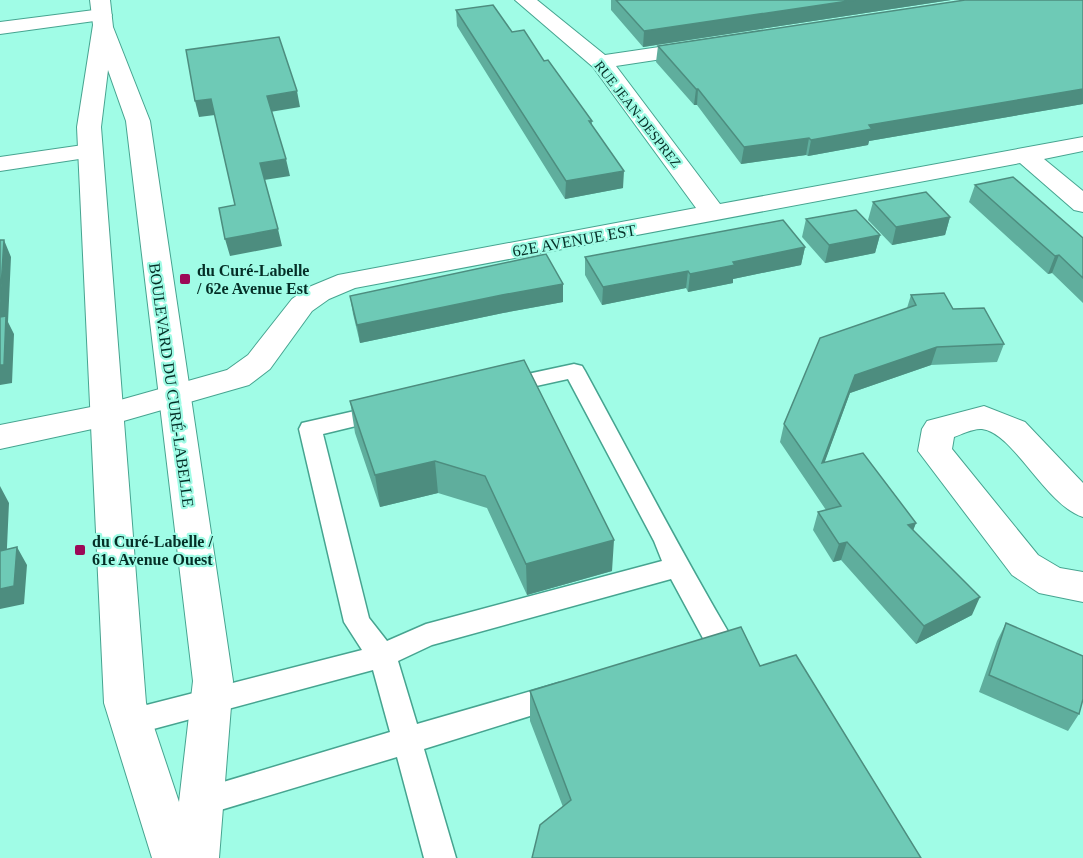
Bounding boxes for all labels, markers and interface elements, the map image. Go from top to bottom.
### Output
street label: RUE JEAN-DESPREZ [591,58,684,171]
street label: 62E AVENUE EST [511,221,637,260]
street label: BOULEVARD DU CURÉ-LABELLE [146,262,198,508]
place label: du Curé-Labelle / 62e Avenue Est [196,262,309,297]
marker: du Curé-Labelle / 62e Avenue Est [178,272,192,286]
place label: du Curé-Labelle / 61e Avenue Ouest [92,533,213,568]
marker: du Curé-Labelle / 61e Avenue Ouest [73,543,87,557]

